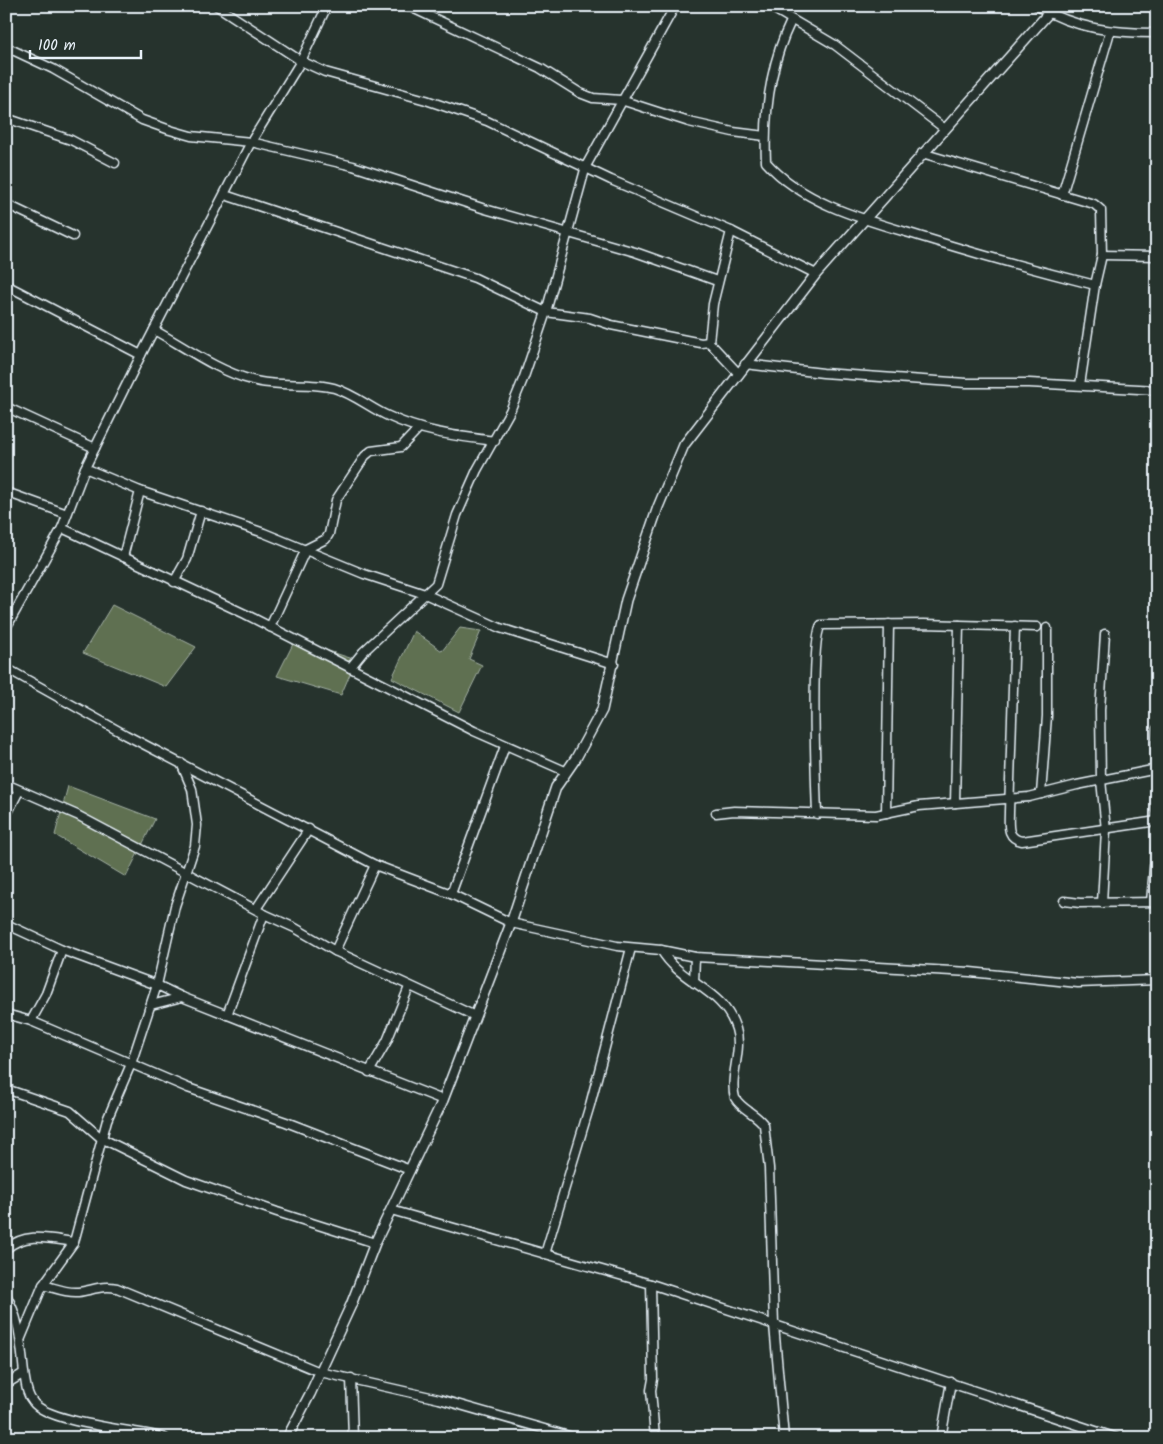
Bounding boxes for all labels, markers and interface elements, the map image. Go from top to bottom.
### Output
scale bar [30,28,141,60]
text: 100 m [38,34,76,58]

